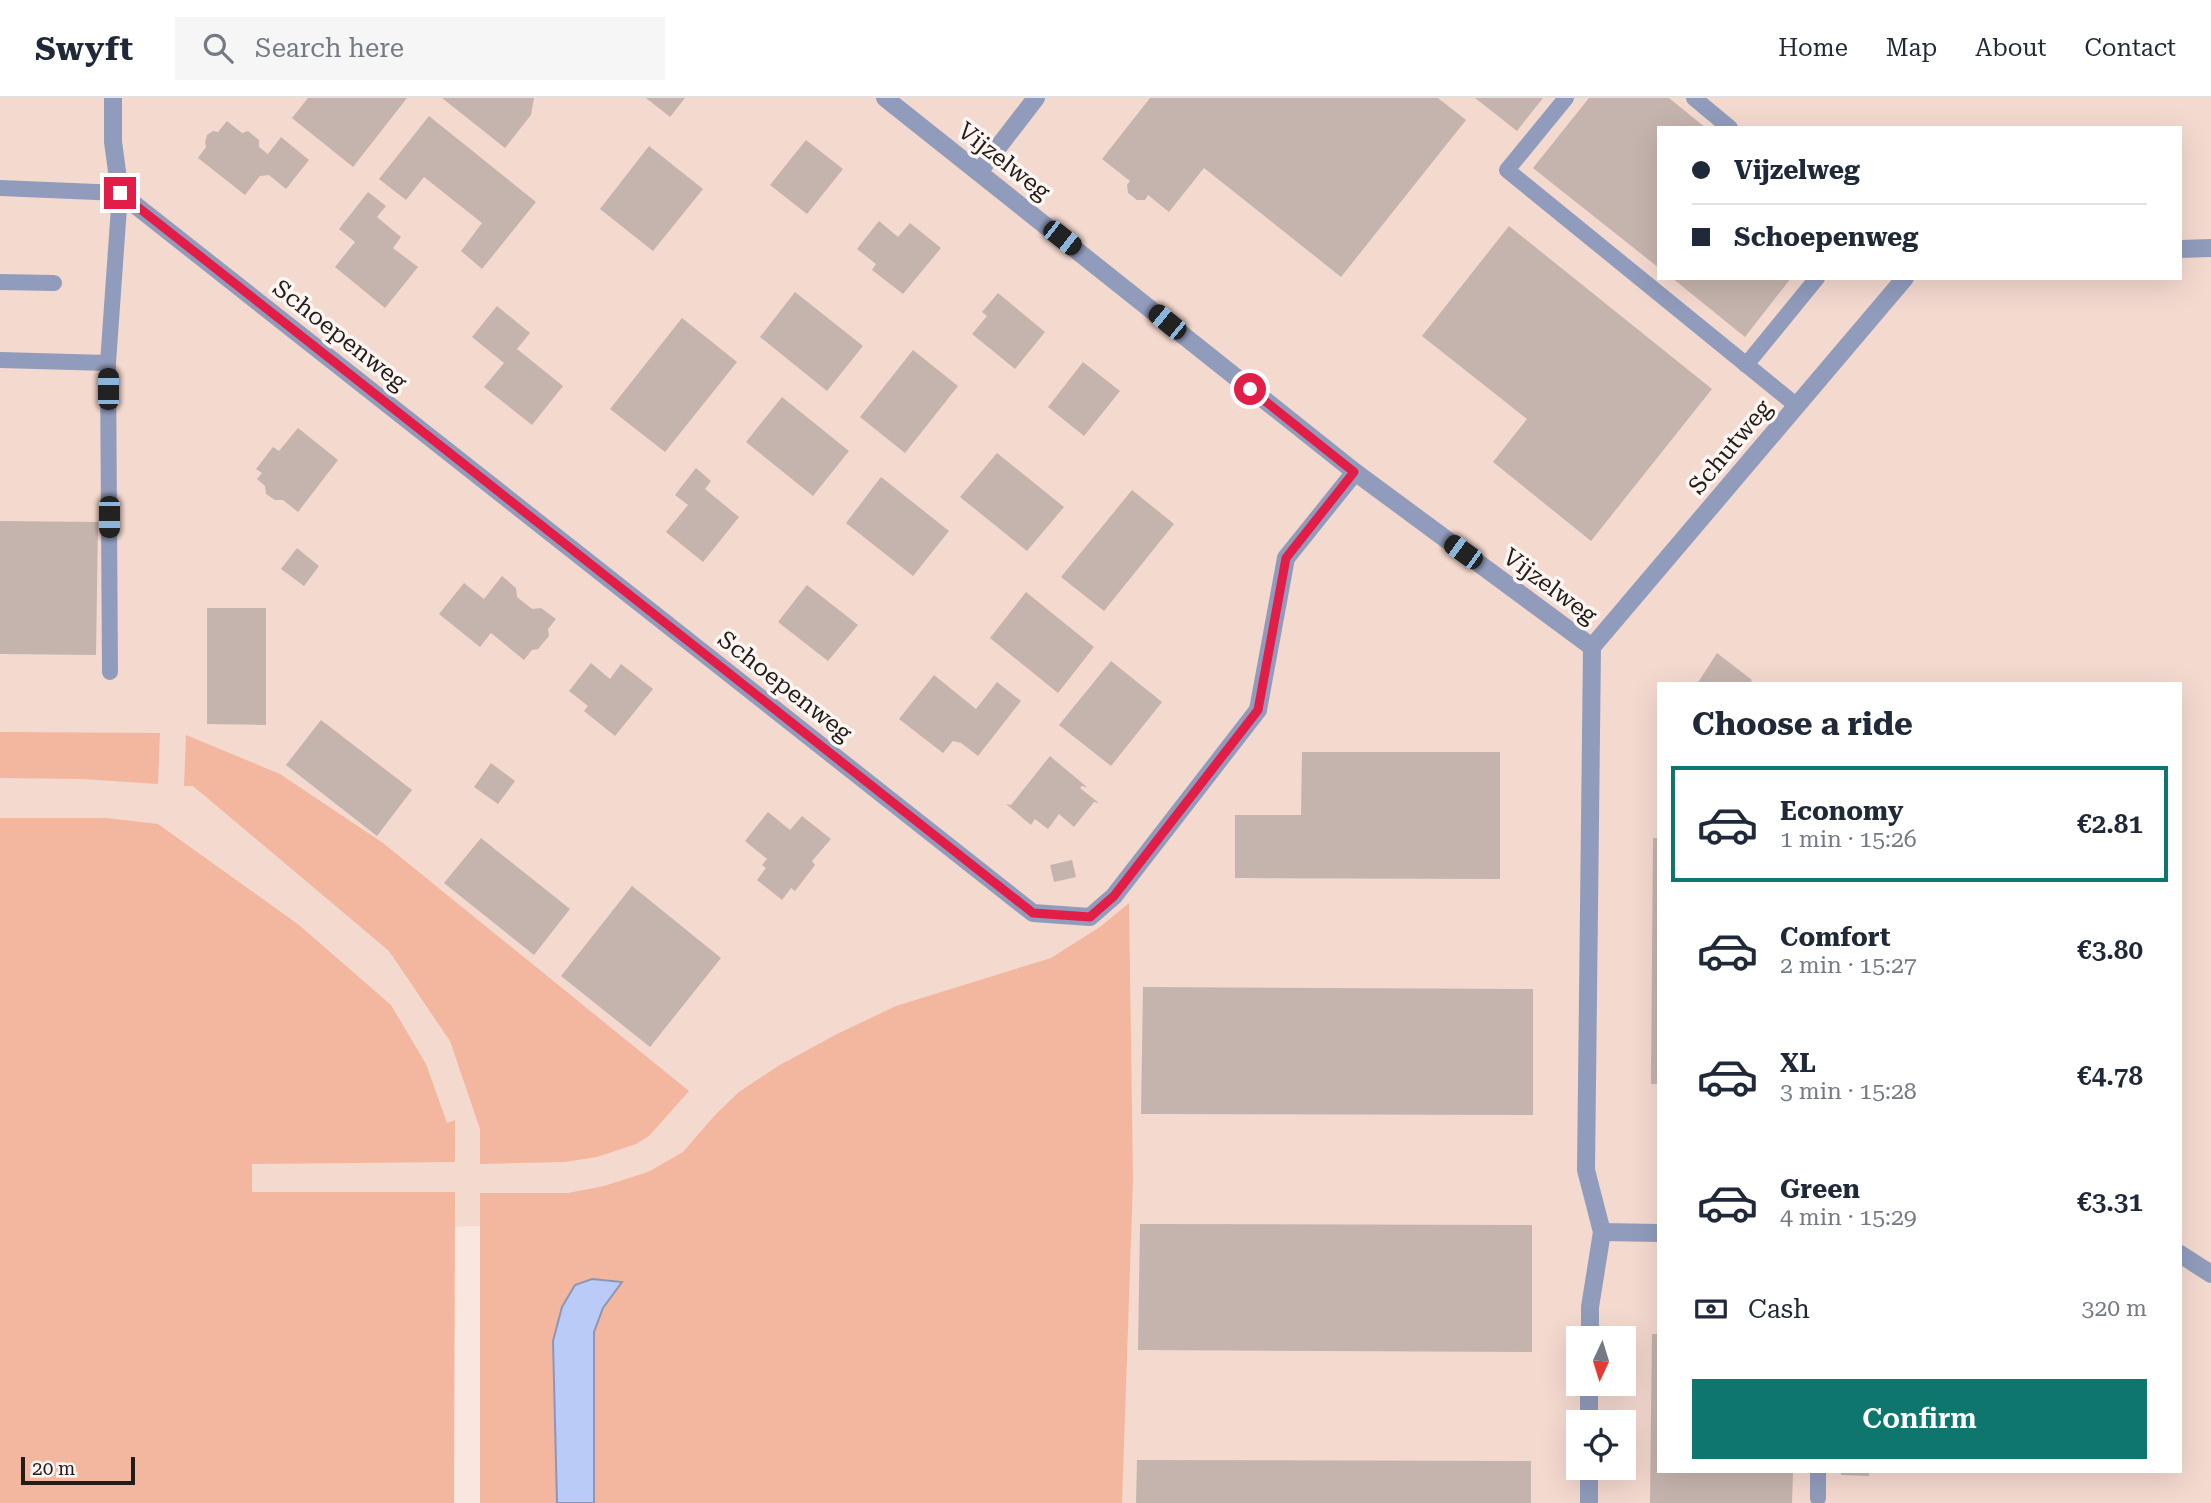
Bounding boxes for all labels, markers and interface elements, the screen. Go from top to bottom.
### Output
search box [175,17,665,80]
text: Swyft [35,29,133,68]
icon: search [199,29,237,67]
text: Search here [255,33,404,63]
text: Home [1778,34,1848,62]
text: Map [1886,34,1937,62]
text: About [1975,34,2046,62]
text: Contact [2084,34,2176,62]
street label: Vijzelweg [952,116,1056,206]
text: Vijzelweg [1734,155,1860,185]
route end [104,177,136,209]
car [1039,217,1086,259]
text: Schoepenweg [1734,222,1918,252]
street label: Schoepenweg [267,274,413,396]
car [1145,301,1190,343]
car [98,368,119,410]
route start [1234,373,1266,405]
street label: Schutweg [1683,394,1778,500]
car [99,496,120,538]
car [1440,531,1487,573]
street label: Vijzelweg [1498,543,1603,630]
street label: Schoepenweg [712,625,858,747]
text: Choose a ride [1692,705,1913,743]
icon: car [1696,793,1759,856]
text: Economy [1780,796,1903,826]
text: €2.81 [2077,809,2143,839]
text: 1 min · 15:26 [1780,826,1917,853]
icon: car [1696,919,1759,982]
text: Comfort [1780,922,1890,952]
text: €3.80 [2077,935,2143,965]
text: 2 min · 15:27 [1780,952,1917,979]
icon: car [1696,1045,1759,1108]
text: XL [1780,1048,1816,1078]
text: €4.78 [2077,1061,2143,1091]
text: 3 min · 15:28 [1780,1078,1917,1105]
icon: car [1696,1171,1759,1234]
text: Green [1780,1174,1860,1204]
text: €3.31 [2077,1187,2143,1217]
text: 4 min · 15:29 [1780,1204,1917,1231]
icon: cash [1692,1290,1730,1328]
text: Cash [1748,1294,1810,1324]
text: 320 m [2082,1295,2147,1322]
north arrow [1566,1326,1636,1396]
map controls [1566,1326,1636,1480]
button: Confirm [1692,1379,2147,1459]
button: locate [1566,1410,1636,1480]
scale bar [21,1454,135,1486]
text: 20 m [32,1457,75,1480]

